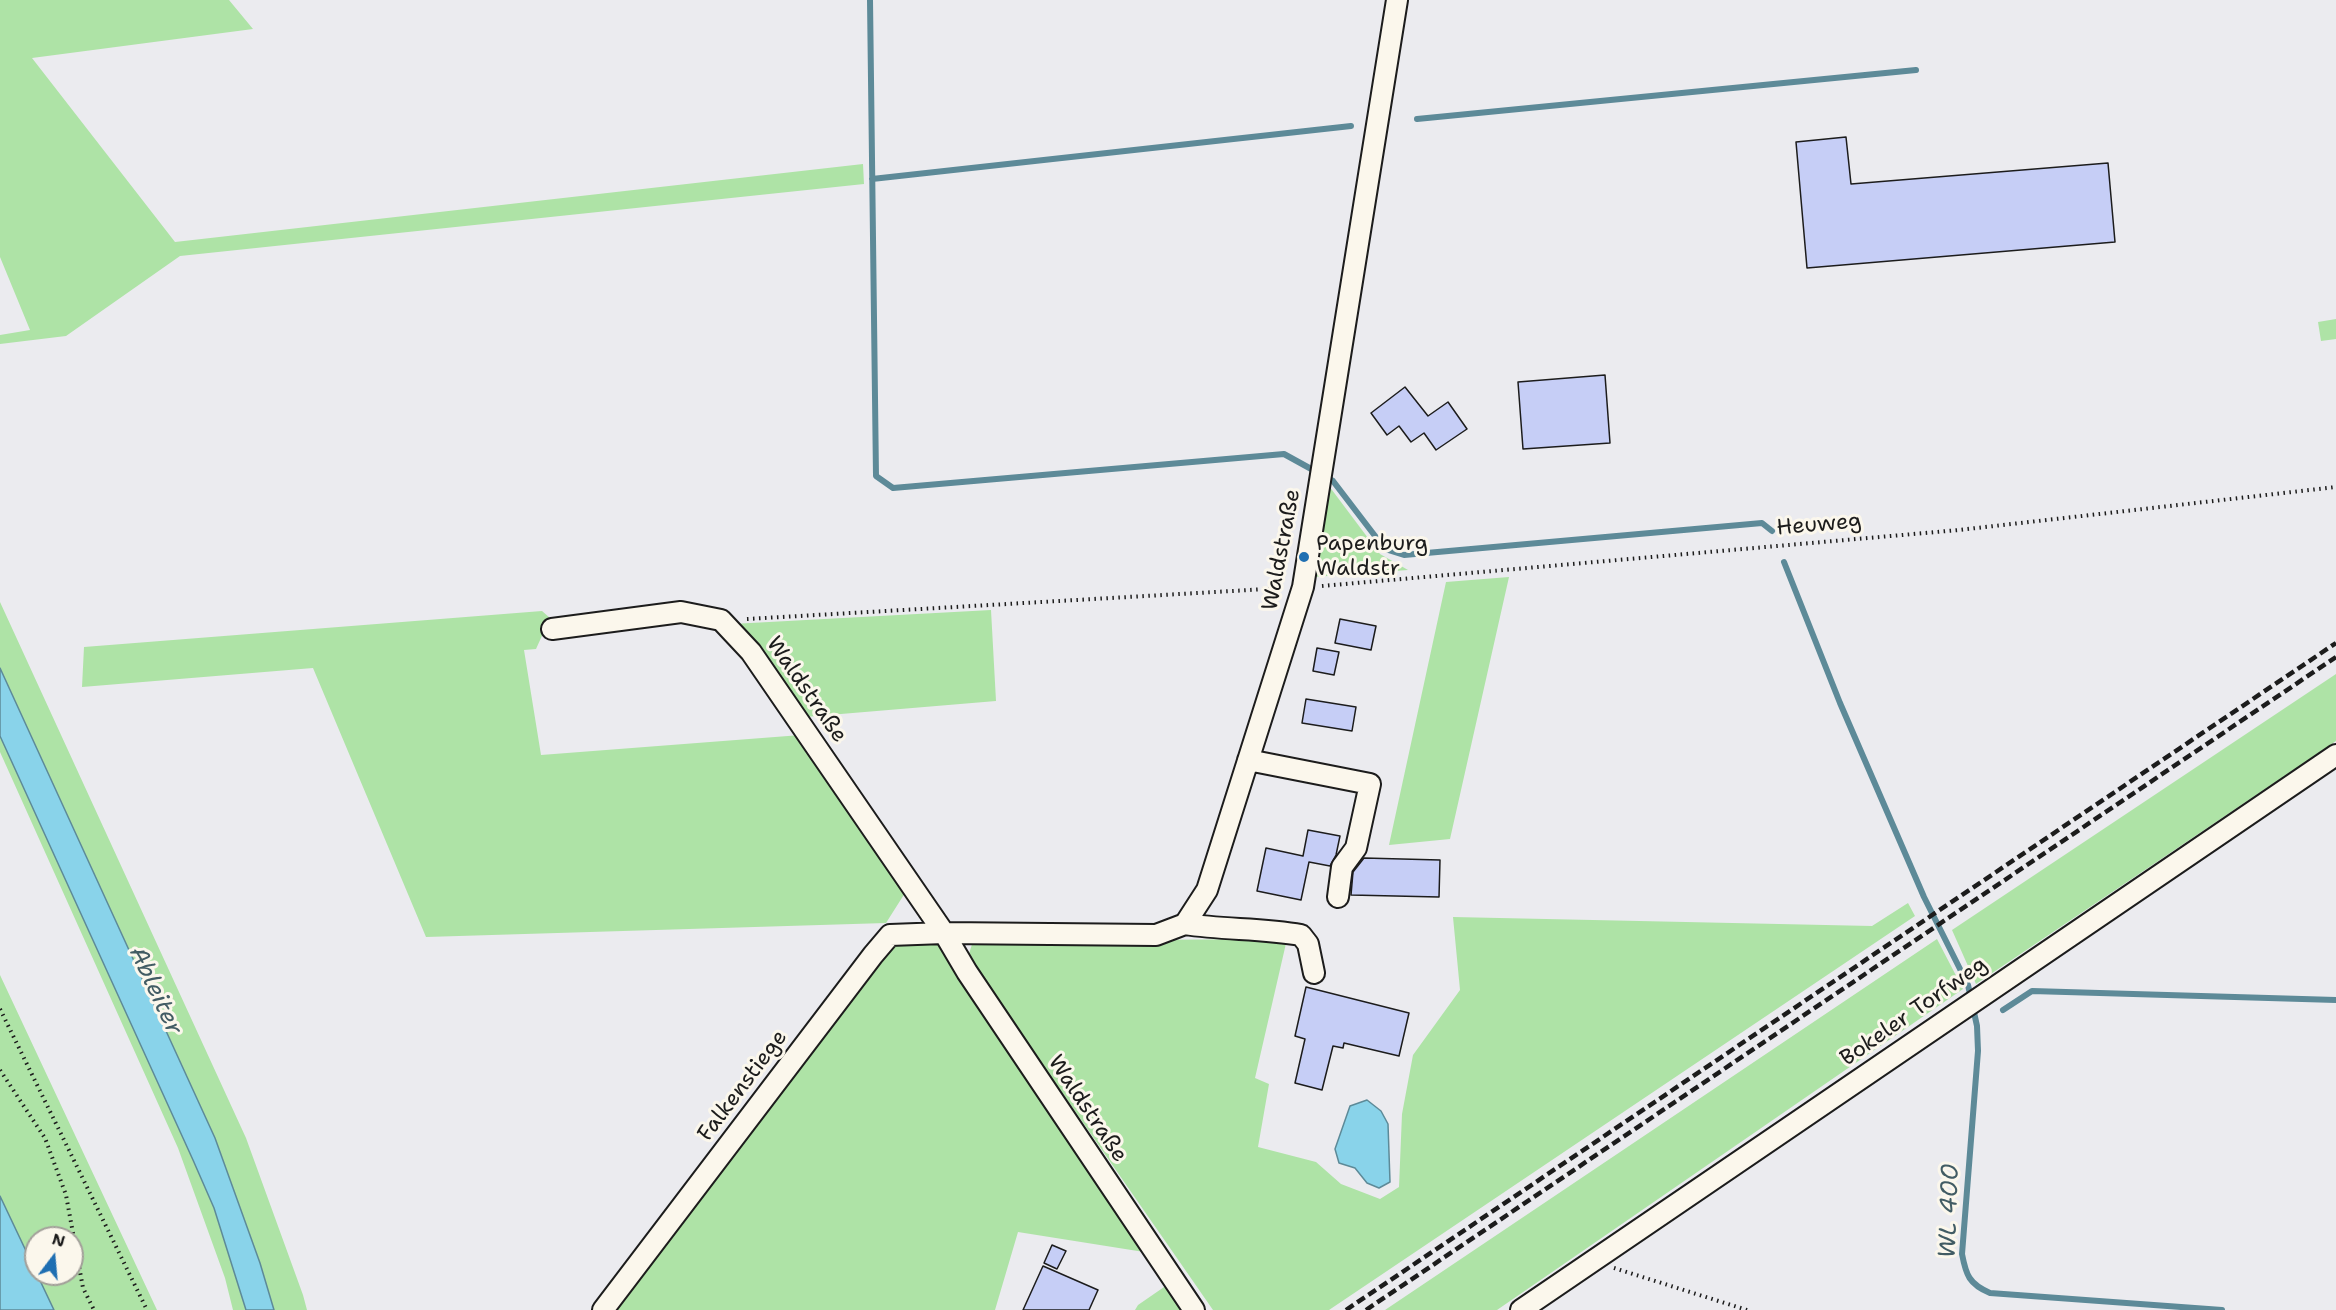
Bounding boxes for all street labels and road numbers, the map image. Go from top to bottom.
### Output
street label: Waldstraße [1257,487,1307,613]
street label: Heuweg [1775,508,1863,542]
street label: Waldstraße [760,632,852,748]
street label: Bokeler Torfweg [1836,952,1992,1072]
street label: Falkenstiege [693,1025,793,1147]
street label: Waldstraße [1042,1051,1132,1167]

